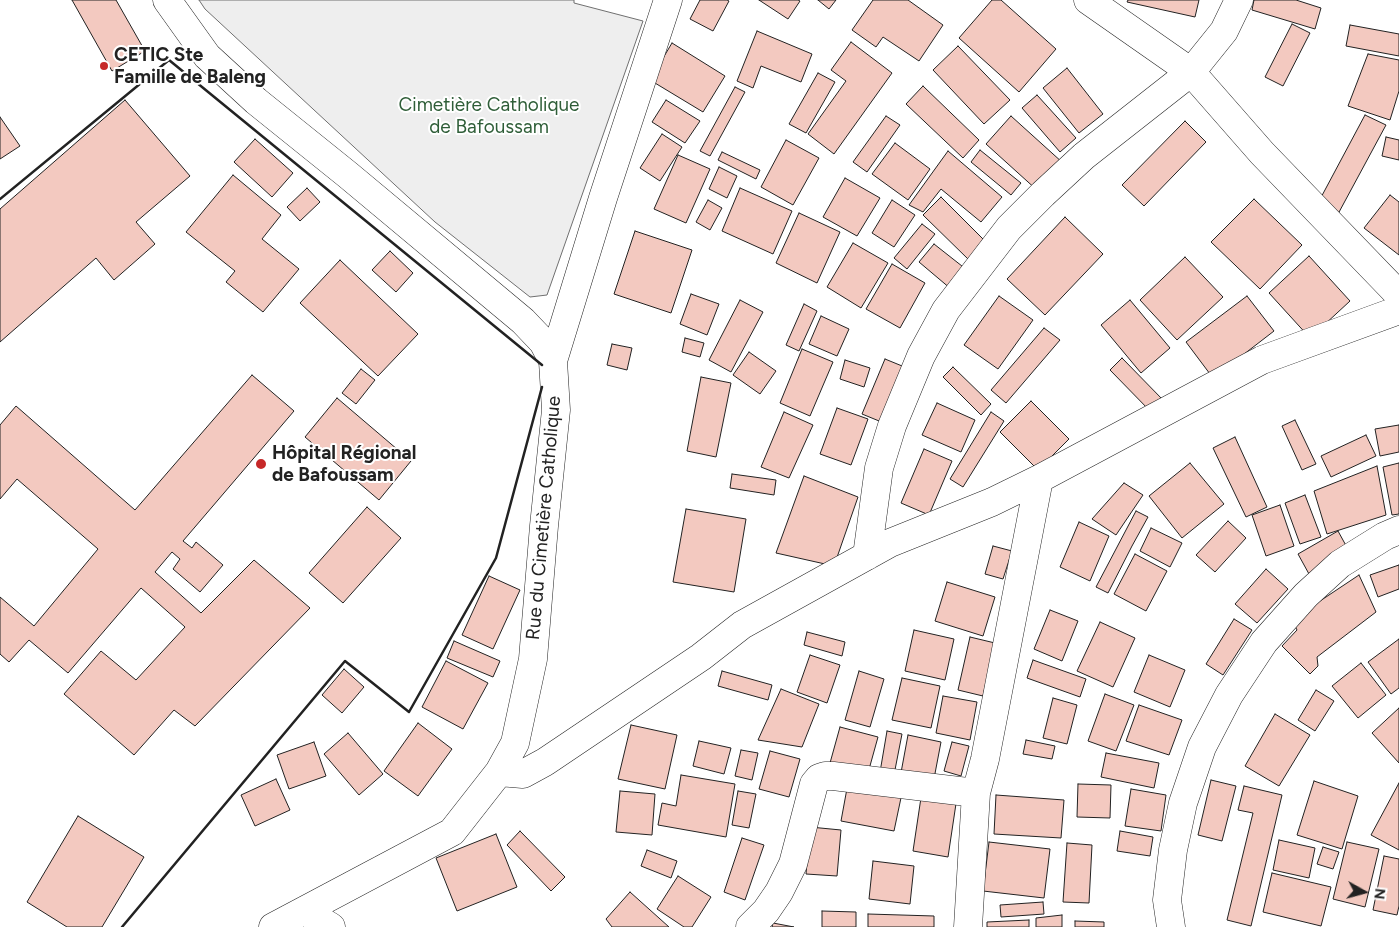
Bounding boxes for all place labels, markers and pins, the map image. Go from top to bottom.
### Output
place label: CETIC Ste Famille de Baleng [114,44,266,88]
marker: CETIC Ste Famille de Baleng [98,60,110,72]
place label: Hôpital Régional de Bafoussam [272,442,416,486]
marker: Hôpital Régional de Bafoussam [254,457,268,471]

